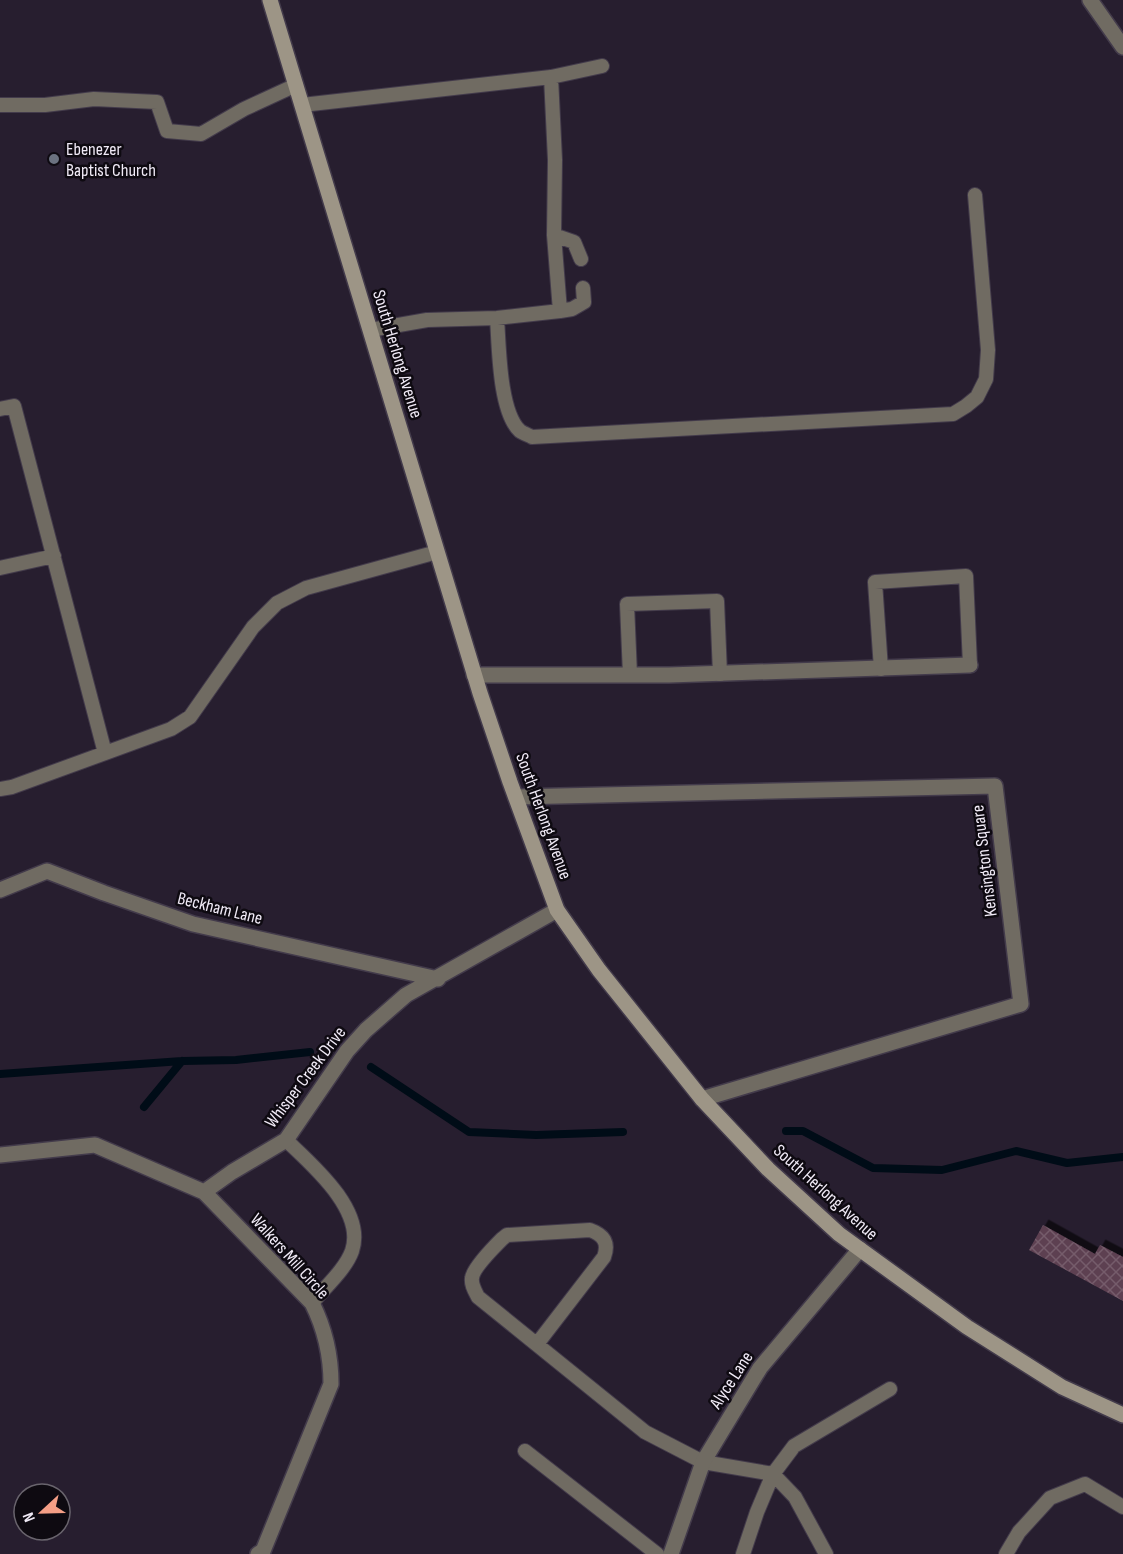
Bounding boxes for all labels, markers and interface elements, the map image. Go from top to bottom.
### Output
place label: Ebenezer Baptist Church [66,139,156,181]
marker: Ebenezer Baptist Church [47,152,61,166]
street label: South Herlong Avenue [368,288,427,421]
street label: South Herlong Avenue [511,750,576,882]
street label: Kensington Square [967,804,1002,918]
street label: Beckham Lane [175,888,265,929]
street label: Whisper Creek Drive [261,1023,350,1132]
street label: South Herlong Avenue [769,1140,882,1245]
street label: Walkers Mill Circle [246,1209,334,1303]
street label: Alyce Lane [705,1348,758,1414]
north arrow [12,1482,72,1542]
text: N [19,1510,40,1525]

